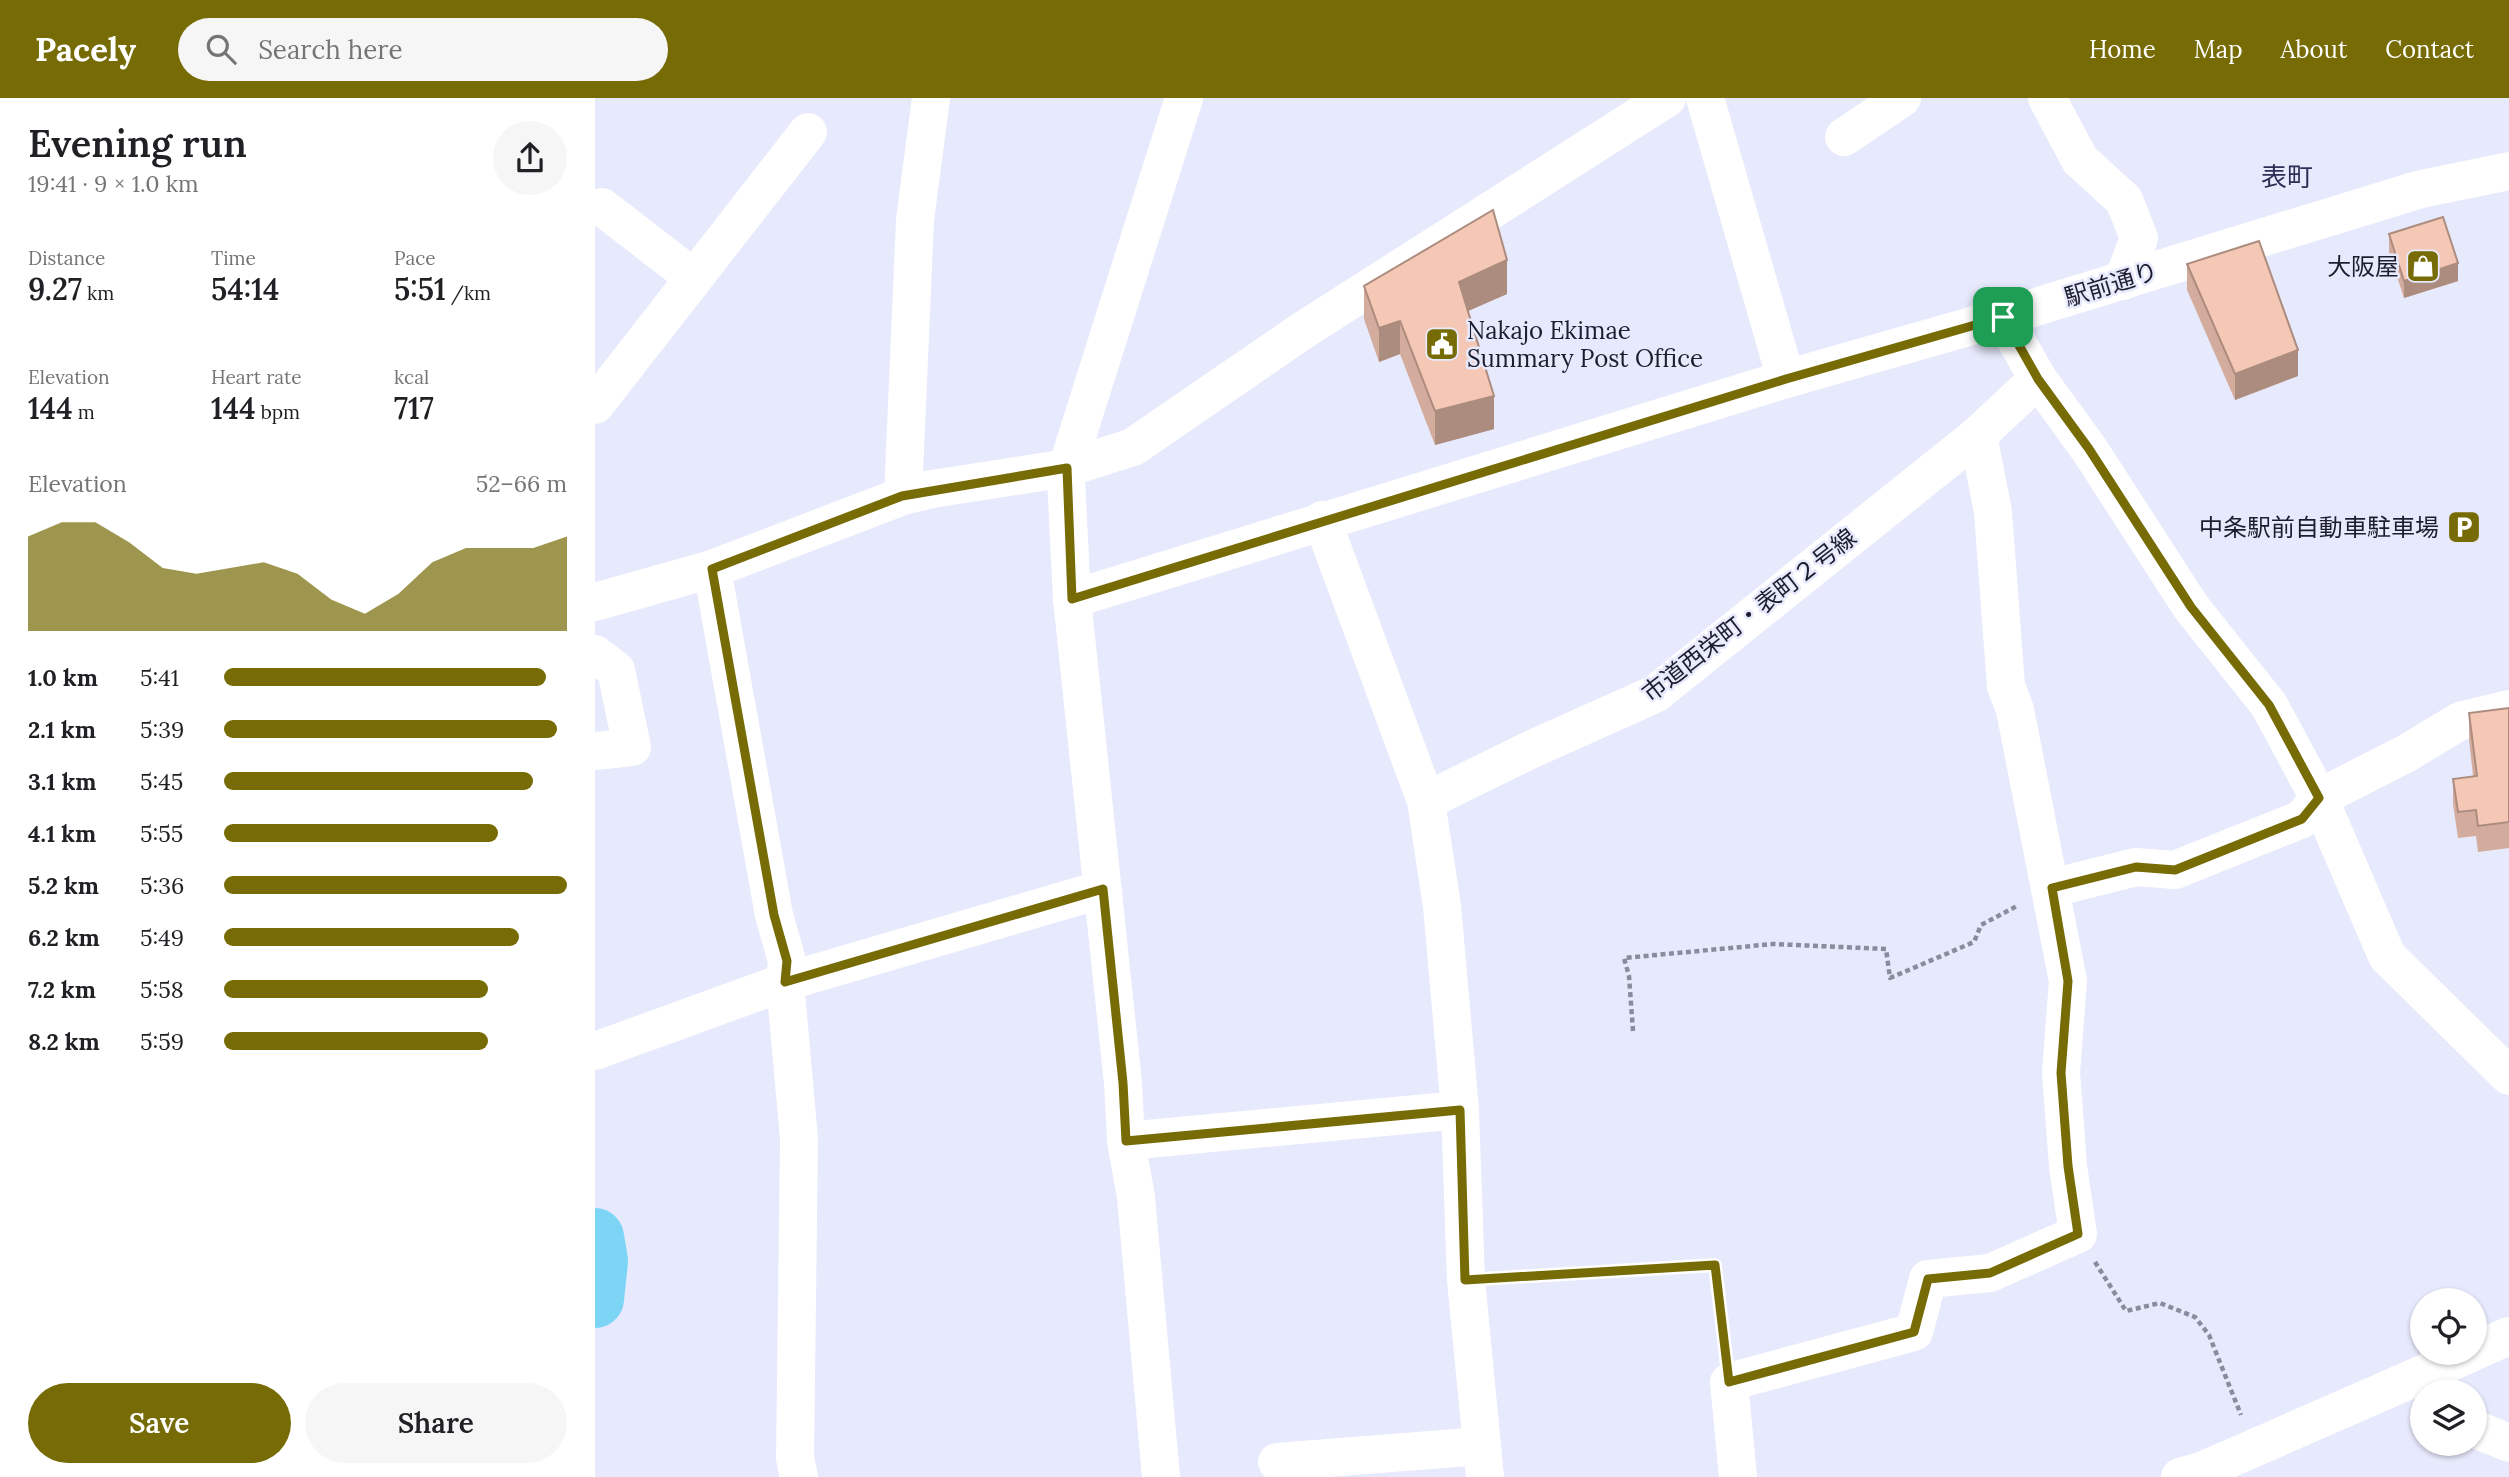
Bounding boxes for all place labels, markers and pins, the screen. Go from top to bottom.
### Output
shop icon: 大阪屋 [2404,247,2442,285]
place label: 大阪屋 [2327,251,2399,282]
pin [1973,287,2033,347]
place label: Nakajo Ekimae Summary Post Office [1467,315,1703,374]
public building icon: Nakajo Ekimae Summary Post Office [1423,325,1461,363]
parking icon: 中条駅前自動車駐車場 [2445,508,2483,546]
place label: 中条駅前自動車駐車場 [2199,512,2439,543]

